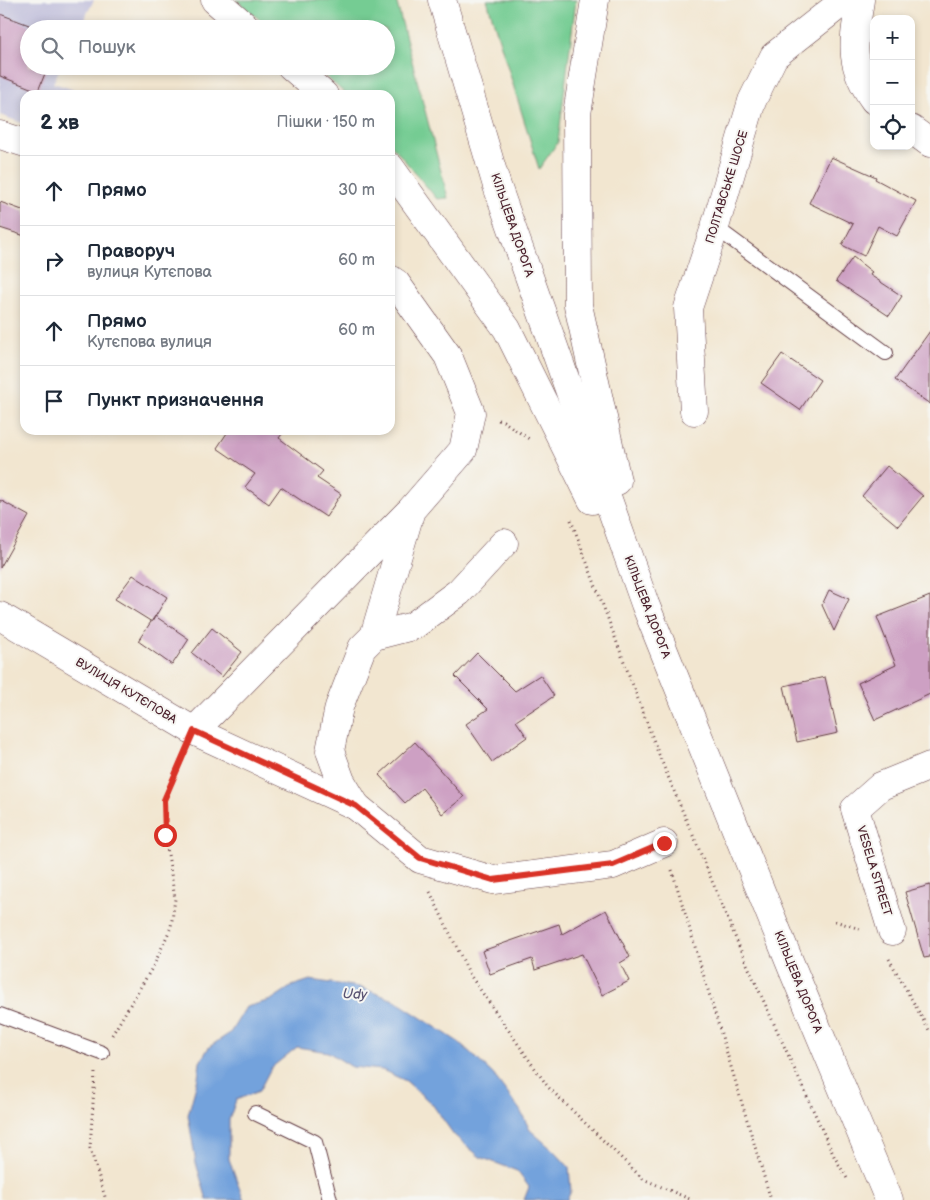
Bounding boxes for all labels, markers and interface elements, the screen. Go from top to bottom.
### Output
map controls [870,15,915,150]
button: + [870,15,915,60]
search box [20,20,395,75]
icon: search [38,34,66,62]
text: Пошук [78,36,136,59]
button: − [870,60,915,105]
button: locate [870,105,915,150]
text: 2 хв [40,110,79,135]
text: Пішки · 150 m [277,113,375,132]
street label: ПОЛТАВСЬКЕ ШОСЕ [703,128,751,246]
street label: КІЛЬЦЕВА ДОРОГА [487,171,537,280]
icon: ahead [40,177,68,205]
text: Прямо [87,179,147,202]
text: 30 m [338,181,375,200]
text: Праворуч [87,240,175,263]
icon: right [40,247,68,275]
text: 60 m [338,251,375,270]
text: вулиця Кутєпова [87,263,212,282]
text: Прямо [87,310,147,333]
icon: ahead [40,317,68,345]
text: 60 m [338,321,375,340]
text: Кутєпова вулиця [87,333,212,352]
icon: arrive [40,387,68,415]
text: Пункт призначення [87,389,264,412]
street label: КІЛЬЦЕВА ДОРОГА [620,553,674,661]
street label: ВУЛИЦЯ КУТЄПОВА [73,655,180,728]
route start [154,824,177,847]
street label: VESELA STREET [853,824,895,919]
route end [653,832,676,855]
street label: КІЛЬЦЕВА ДОРОГА [771,929,826,1036]
water label: Udy [342,985,368,1003]

